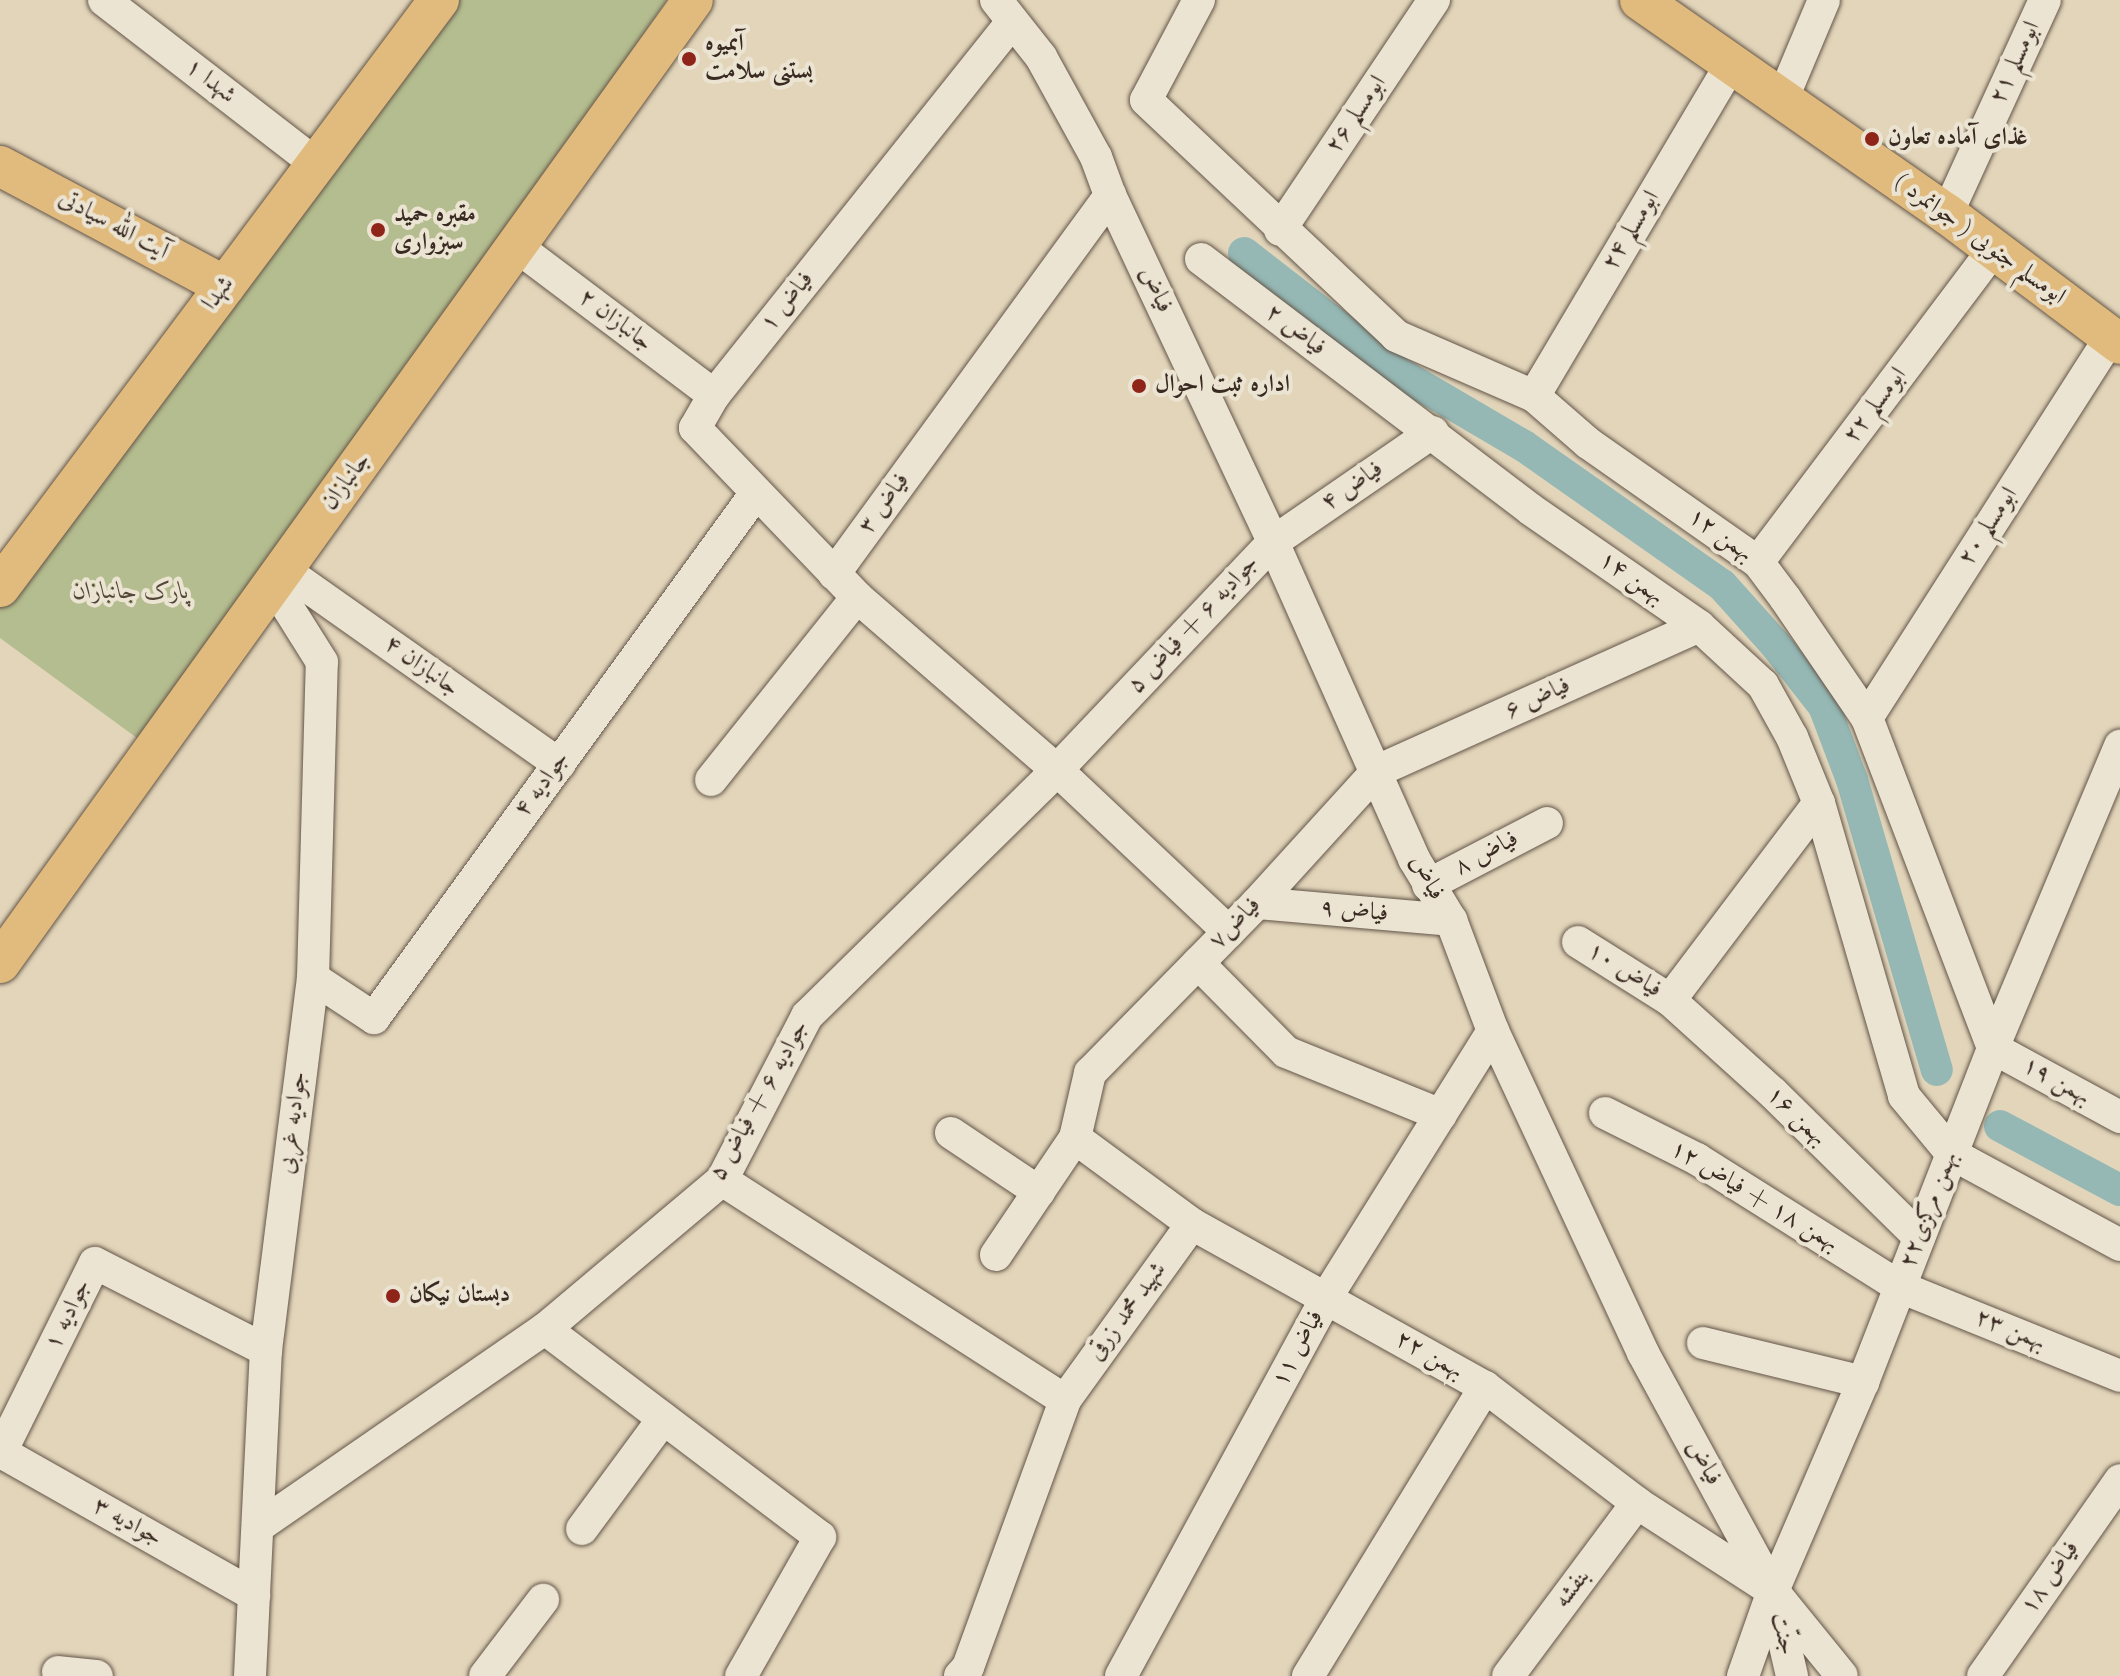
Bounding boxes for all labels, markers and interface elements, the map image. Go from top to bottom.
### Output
street label: ابومسلم ۲۱ [1984,17,2048,109]
place label: آبمیوه بستنی سلامت [705,31,813,87]
marker: آبمیوه بستنی سلامت [680,50,698,68]
street label: شهدا ۱ [179,53,241,111]
street label: ابومسلم ۲۶ [1321,71,1393,159]
place label: غذای آماده تعاون [1888,125,2028,153]
marker: غذای آماده تعاون [1863,130,1881,148]
street label: ابومسلم جنوبی ( جوانمرد ) [1887,168,2071,312]
street label: آیت الله سیادتی [53,185,173,267]
street label: ابومسلم ۲۴ [1597,186,1667,276]
place label: مقبره حمید سبزواری [394,202,476,258]
marker: مقبره حمید سبزواری [369,221,387,239]
street label: فیاض [1132,262,1178,318]
street label: فیاض ۱ [755,266,821,338]
street label: شهدا [197,271,241,317]
street label: جانبازان ۲ [572,284,658,358]
street label: فیاض ۲ [1259,299,1331,363]
street label: ابومسلم ۲۲ [1838,362,1914,450]
place label: اداره ثبت احوال [1155,372,1290,400]
marker: اداره ثبت احوال [1130,377,1148,395]
street label: جانبازان [316,447,378,517]
street label: فیاض ۴ [1317,456,1389,518]
street label: فیاض ۳ [853,468,917,540]
street label: ابومسلم ۲۰ [1953,483,2025,571]
street label: بهمن ۱۲ [1682,503,1758,569]
street label: بهمن ۱۴ [1593,546,1669,612]
street label: جوادیه ۶ + فیاض ۵ [1123,550,1265,700]
park label: پارک جانبازان [73,579,189,607]
street label: جانبازان ۴ [378,631,464,703]
street label: فیاض ۶ [1501,672,1575,726]
street label: جوادیه ۴ [509,746,577,824]
street label: فیاض ۸ [1450,825,1524,883]
street label: فیاض [1402,850,1450,906]
street label: فیاض۷ [1204,892,1268,956]
street label: فیاض ۹ [1319,895,1389,929]
street label: فیاض ۱۰ [1581,937,1667,1005]
street label: جوادیه ۶ + فیاض ۵ [704,1016,816,1186]
street label: بهمن ۱۹ [2017,1052,2095,1112]
street label: جوادیه غربی [273,1070,315,1176]
street label: بهمن ۱۶ [1760,1081,1832,1153]
street label: بهمن ۱۸ + فیاض ۱۲ [1664,1135,1844,1259]
street label: ۲۲بهمن مرکزی [1895,1148,1965,1272]
street label: شهید محمد زرقی [1083,1257,1173,1367]
street label: جوادیه ۱ [40,1275,98,1355]
place label: دبستان نیکان [409,1282,510,1310]
marker: دبستان نیکان [384,1287,402,1305]
street label: بهمن ۲۳ [1971,1304,2049,1358]
street label: فیاض ۱۱ [1267,1306,1331,1392]
street label: بهمن ۲۲ [1390,1326,1468,1386]
street label: فیاض [1679,1435,1727,1491]
street label: جوادیه ۳ [87,1492,167,1554]
street label: فیاض ۱۸ [2016,1536,2086,1620]
street label: بنفشه [1549,1564,1597,1614]
street label: جنّت [1763,1610,1801,1658]

